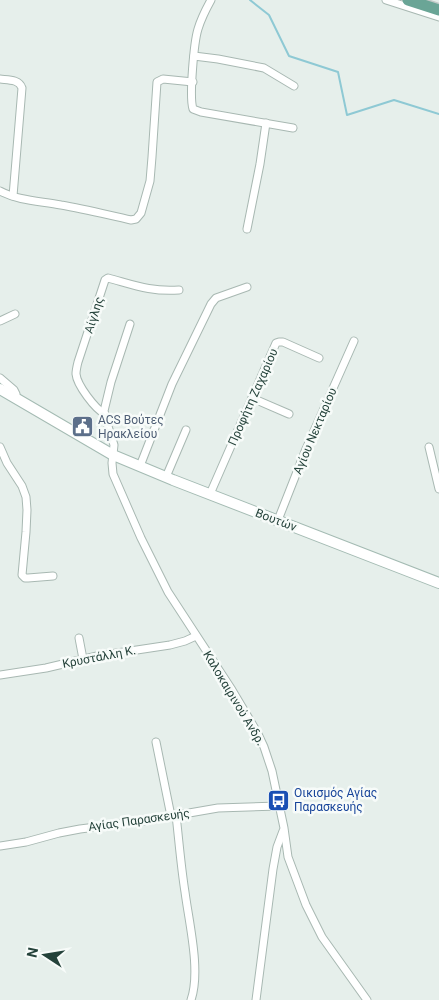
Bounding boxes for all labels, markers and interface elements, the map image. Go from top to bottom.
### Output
street label: Αίγλης [82,295,106,335]
street label: Προφήτη Ζαχαρίου [225,346,281,448]
street label: Αγίου Νεκταρίου [290,386,340,476]
place label: ACS Βούτες Ηρακλείου [98,413,164,441]
public building icon: ACS Βούτες Ηρακλείου [70,415,94,439]
street label: Βουτών [253,506,299,534]
street label: Κρυστάλλη Κ. [61,643,137,671]
street label: Καλοκαιρινού Ανδρ. [200,648,268,748]
place label: Οικισμός Αγίας Παρασκευής [294,786,377,814]
bus stop icon: Οικισμός Αγίας Παρασκευής [266,788,290,812]
street label: Αγίας Παρασκευής [87,806,191,834]
north arrow [20,930,70,980]
text: N [23,946,41,959]

